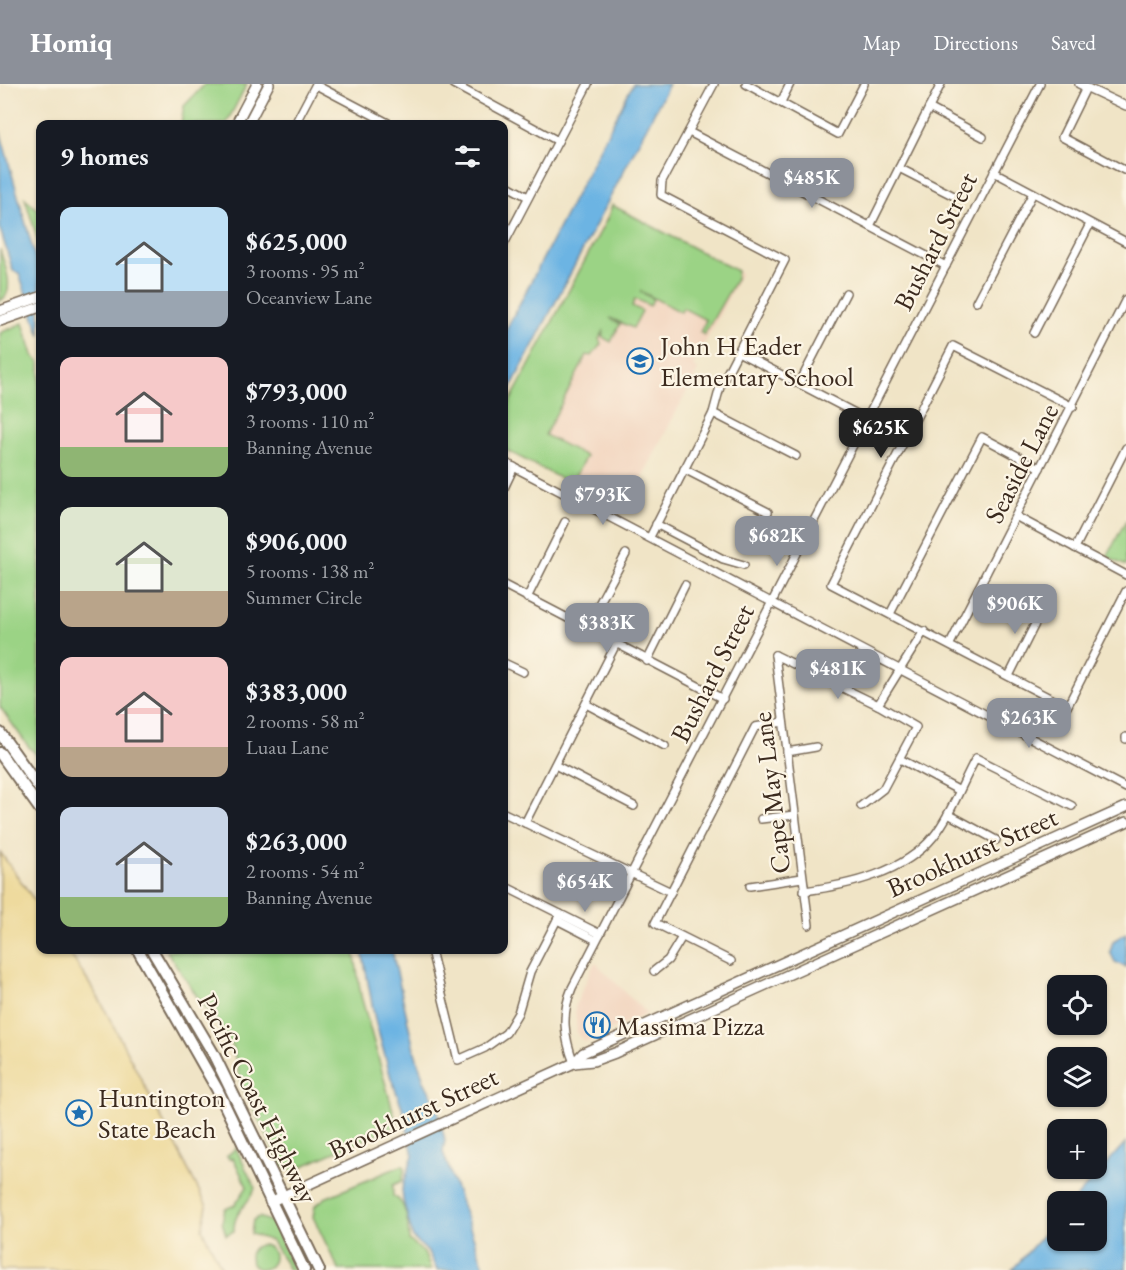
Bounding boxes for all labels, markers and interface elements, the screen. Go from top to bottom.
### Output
text: Homiq [30,24,112,60]
text: Map [863,29,900,56]
text: Directions [933,29,1018,56]
text: Saved [1051,29,1096,56]
text: 9 homes [60,139,149,173]
icon: filters [451,140,484,173]
pin: $485K [770,158,854,209]
text: $485K [784,164,840,190]
street label: Bushard Street [885,165,985,316]
text: $625,000 [246,224,347,258]
icon: home [108,231,180,303]
text: 3 rooms · 95 m² [246,258,365,284]
text: Oceanview Lane [246,284,372,310]
place label: John H Eader Elementary School [658,328,854,394]
school or university icon: John H Eader Elementary School [625,346,655,376]
text: $793,000 [246,374,347,408]
icon: home [108,381,180,453]
street label: Seaside Lane [976,397,1066,529]
text: 3 rooms · 110 m² [246,408,374,434]
pin: $625K [839,408,923,459]
text: $625K [853,414,909,440]
text: Banning Avenue [246,434,372,460]
pin: $793K [561,475,645,526]
text: $793K [575,481,631,507]
pin: $682K [735,516,819,567]
text: $682K [749,522,805,548]
text: $906,000 [246,524,347,558]
icon: home [108,531,180,603]
text: 5 rooms · 138 m² [246,558,374,584]
text: Summer Circle [246,584,362,610]
pin: $906K [973,584,1057,635]
text: $906K [987,590,1043,616]
street label: Bushard Street [662,597,762,748]
pin: $383K [565,603,649,654]
text: $383K [579,609,635,635]
pin: $481K [796,649,880,700]
text: $481K [810,655,866,681]
text: $383,000 [246,674,347,708]
icon: home [108,681,180,753]
pin: $263K [987,698,1071,749]
text: $263K [1001,704,1057,730]
text: 2 rooms · 58 m² [246,708,365,734]
street label: Cape May Lane [744,710,798,876]
text: Luau Lane [246,734,329,760]
street label: Brookhurst Street [881,799,1063,905]
text: $263,000 [246,824,347,858]
icon: home [108,831,180,903]
text: 2 rooms · 54 m² [246,858,365,884]
pin: $654K [543,862,627,913]
text: $654K [557,868,613,894]
text: Banning Avenue [246,884,372,910]
map controls [1047,975,1107,1251]
button: locate [1047,975,1107,1035]
street label: Pacific Coast Highway [190,987,326,1209]
place label: Massima Pizza [616,1008,765,1043]
restaurant icon: Massima Pizza [582,1010,612,1040]
button: layers [1047,1047,1107,1107]
street label: Brookhurst Street [323,1058,504,1168]
place label: Huntington State Beach [98,1080,226,1146]
place icon: Huntington State Beach [64,1098,94,1128]
button: + [1047,1119,1107,1179]
button: − [1047,1191,1107,1251]

